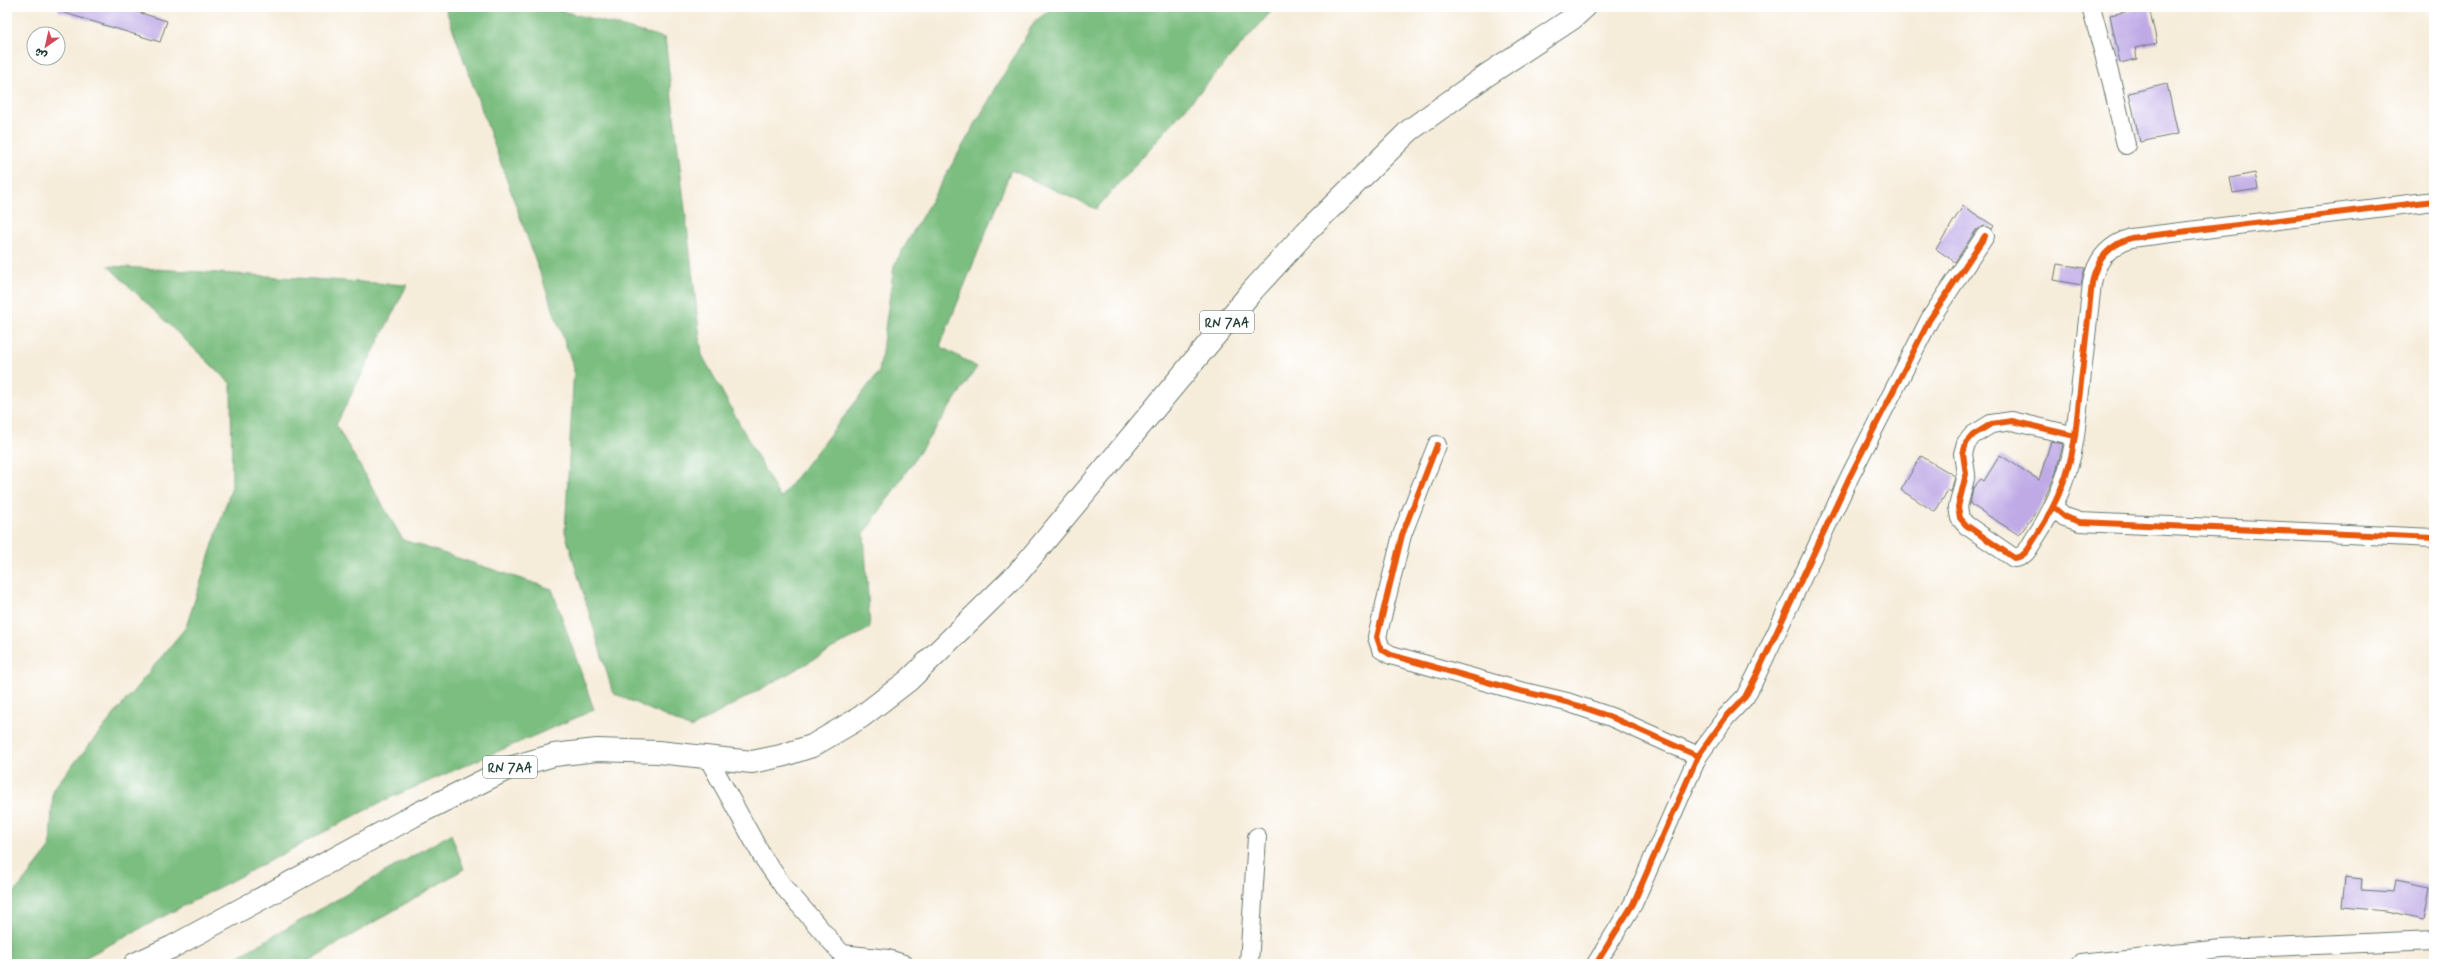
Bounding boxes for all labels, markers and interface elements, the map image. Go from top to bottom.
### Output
north arrow [26,26,66,66]
text: ش [32,44,50,63]
road number: RN 7AA [1200,311,1254,333]
road number: RN 7AA [483,756,537,778]

